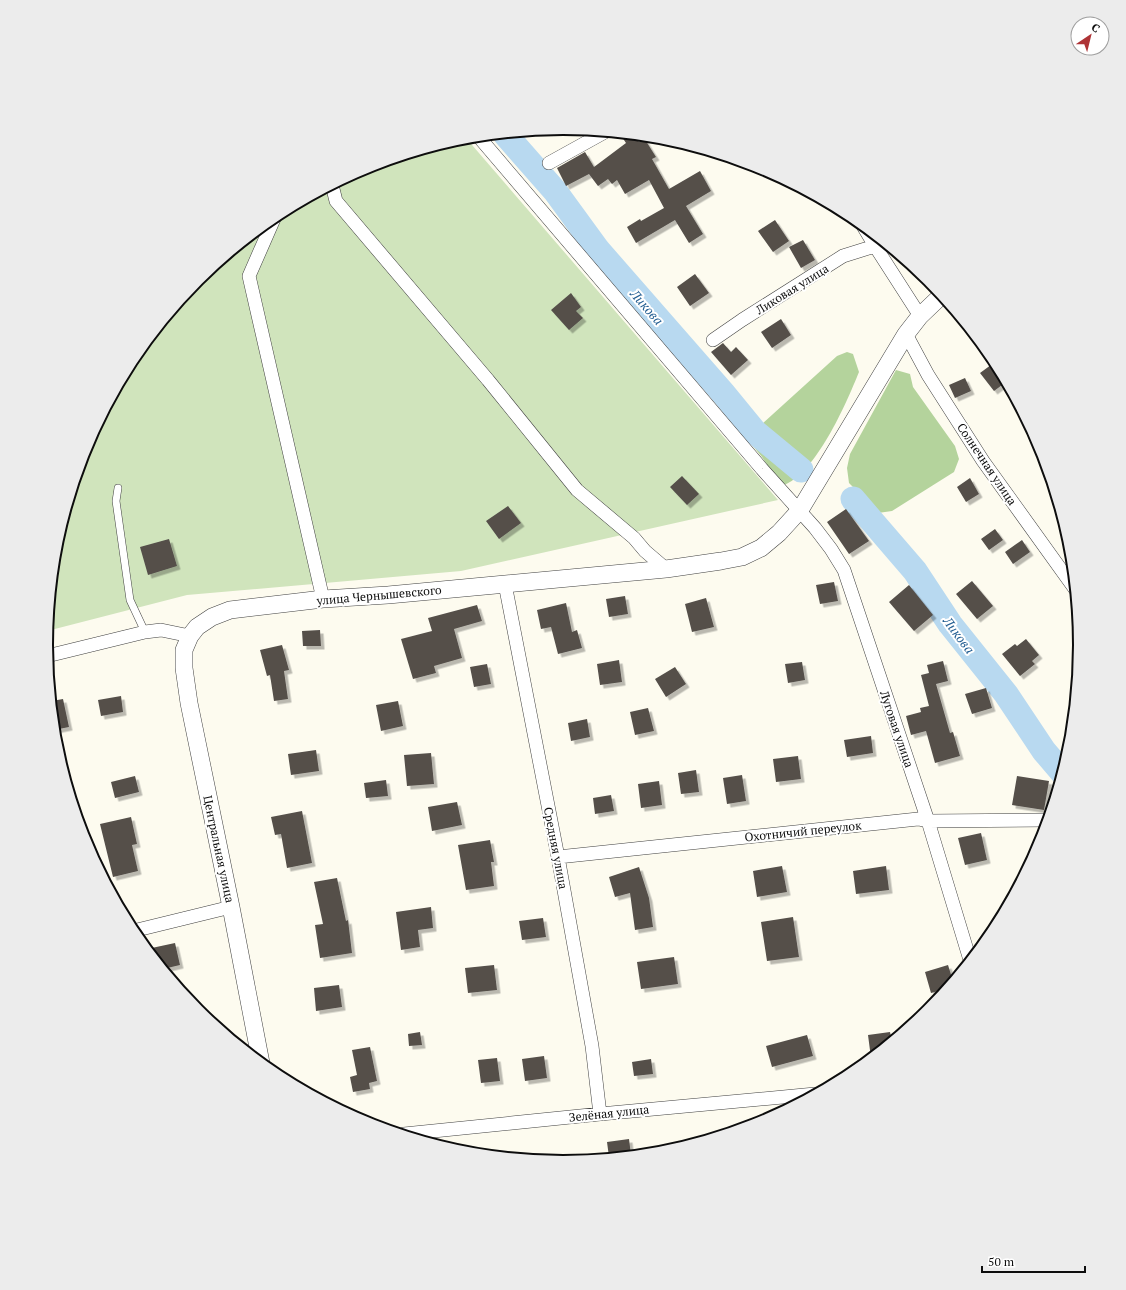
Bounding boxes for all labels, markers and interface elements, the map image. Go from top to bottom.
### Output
north arrow [1070,16,1110,56]
text: С [1089,20,1103,36]
street label: Ликовая улица [752,261,831,318]
water label: Ликова [626,285,668,329]
street label: Солнечная улица [954,420,1020,508]
street label: улица Чернышевского [315,582,443,608]
water label: Ликова [939,612,979,657]
street label: Луговая улица [876,688,917,769]
street label: Центральная улица [200,794,238,904]
street label: Средняя улица [541,806,571,890]
street label: Охотничий переулок [744,817,863,845]
street label: Зелёная улица [568,1101,650,1125]
scale bar [982,1248,1085,1274]
text: 50 m [988,1254,1015,1269]

